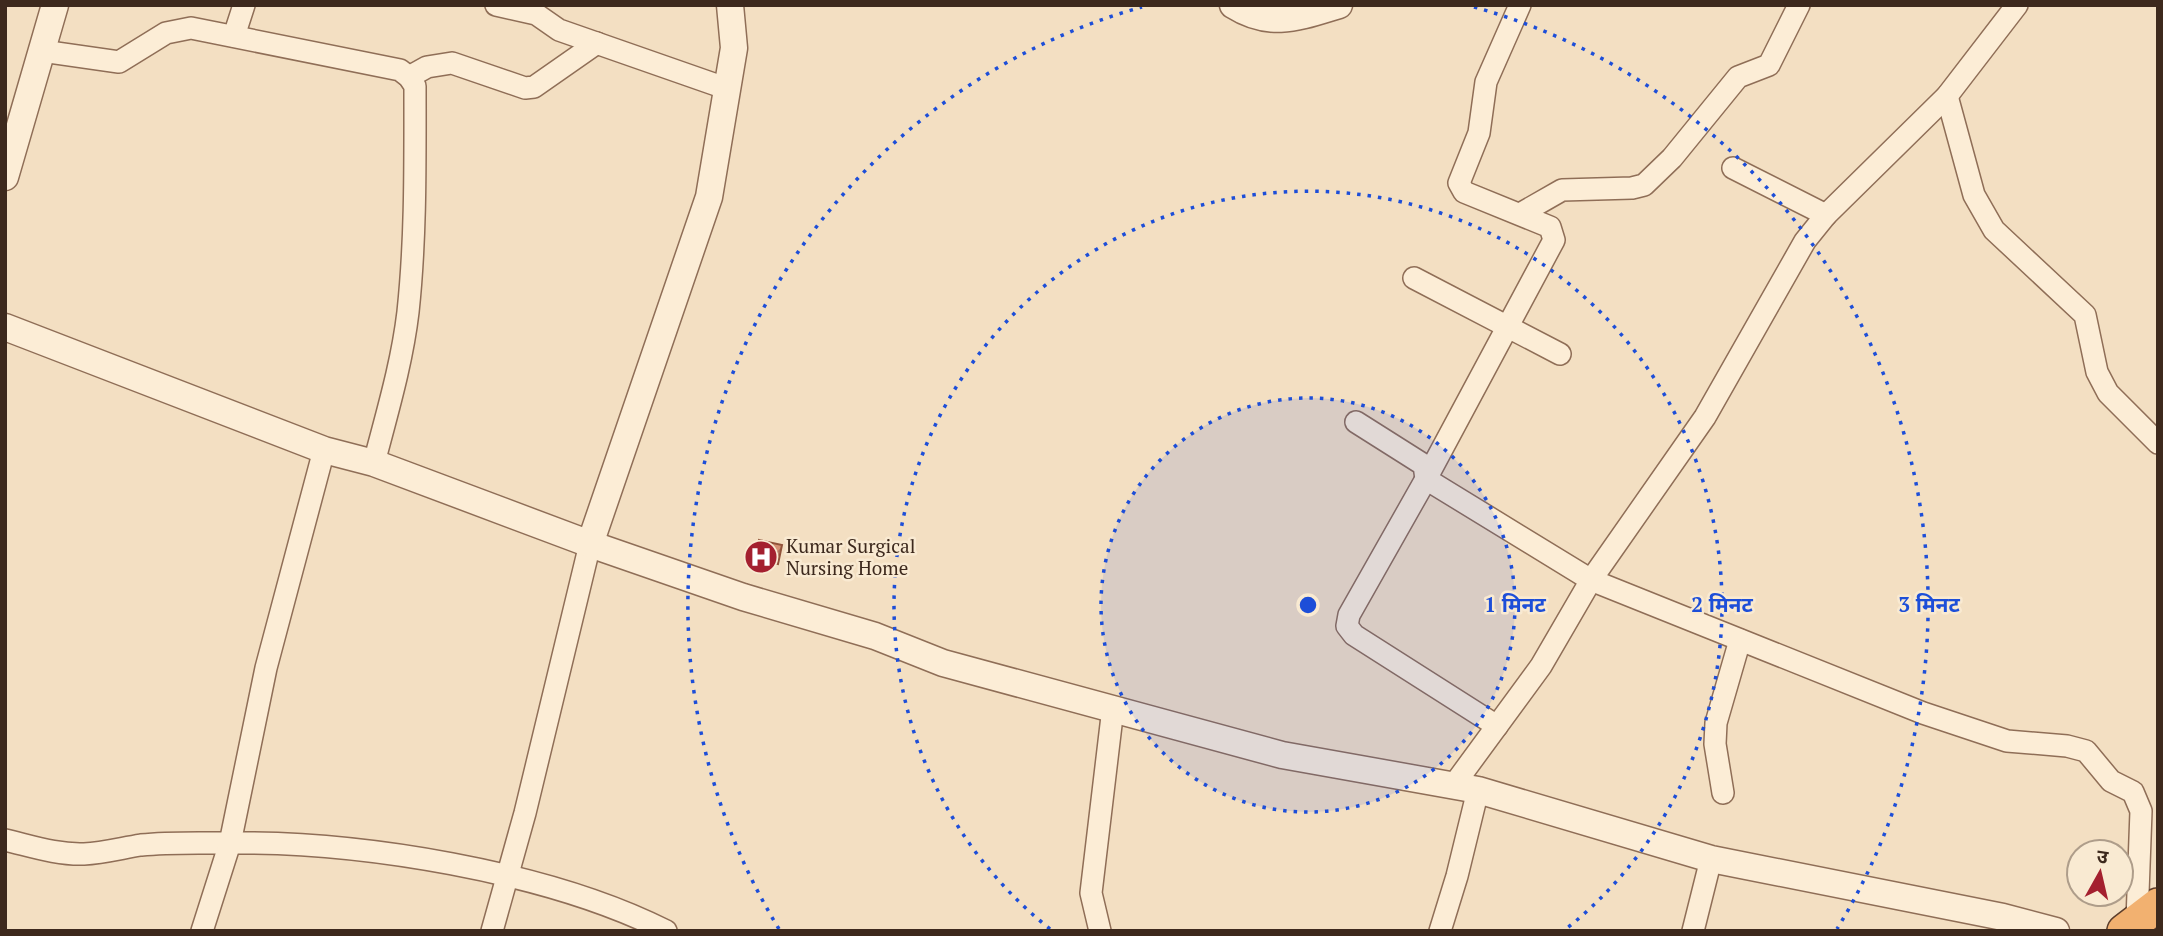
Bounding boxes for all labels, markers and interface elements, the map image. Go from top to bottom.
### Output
place label: Kumar Surgical Nursing Home [786,533,915,580]
hospital icon: Kumar Surgical Nursing Home [742,538,780,576]
text: 1 मिनट [1484,590,1547,618]
text: 2 मिनट [1691,590,1754,618]
text: 3 मिनट [1898,590,1961,618]
centre of rings [1296,593,1320,617]
north arrow [2065,838,2135,908]
text: उ [2095,843,2111,869]

